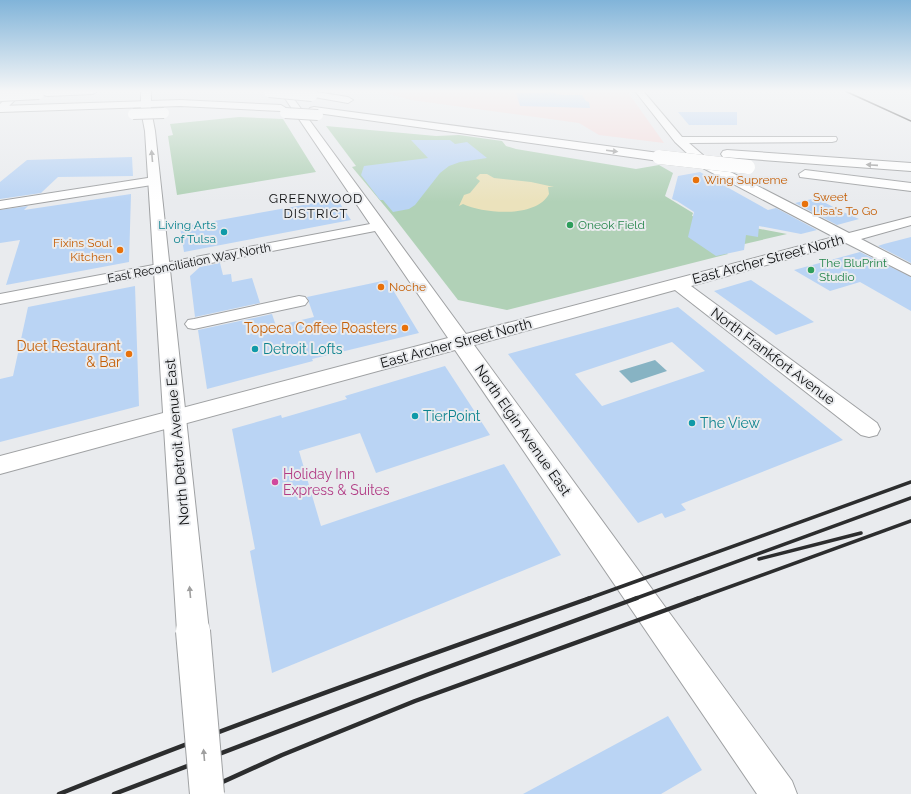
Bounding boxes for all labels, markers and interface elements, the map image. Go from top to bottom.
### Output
one-way arrow [606,148,618,155]
one-way arrow [149,150,156,162]
one-way arrow [866,161,878,168]
place label: Wing Supreme [704,173,788,187]
marker: Wing Supreme [691,175,701,185]
place label: Sweet Lisa's To Go [813,190,877,218]
district label: GREENWOOD DISTRICT [269,191,363,221]
marker: Sweet Lisa's To Go [800,199,810,209]
place label: Living Arts of Tulsa [158,218,216,246]
place label: Oneok Field [578,218,645,232]
marker: Oneok Field [565,220,575,230]
marker: Living Arts of Tulsa [219,227,229,237]
street label: East Archer Street North [690,231,846,287]
place label: Fixins Soul Kitchen [53,236,113,264]
street label: East Reconciliation Way North [106,240,272,286]
marker: Fixins Soul Kitchen [115,245,125,255]
place label: The BluPrint Studio [819,256,887,284]
marker: The BluPrint Studio [806,265,816,275]
place label: Noche [389,280,426,294]
marker: Noche [376,282,386,292]
street label: North Frankfort Avenue [708,304,838,408]
street label: East Archer Street North [378,315,534,371]
place label: Topeca Coffee Roasters [244,320,397,336]
marker: Topeca Coffee Roasters [400,323,410,333]
place label: Duet Restaurant & Bar [16,338,121,370]
place label: Detroit Lofts [263,341,343,357]
marker: Detroit Lofts [250,344,260,354]
marker: Duet Restaurant & Bar [124,349,134,359]
street label: North Detroit Avenue East [162,358,192,526]
street label: North Elgin Avenue East [472,362,574,499]
place label: TierPoint [423,408,481,424]
marker: TierPoint [410,411,420,421]
place label: The View [700,415,761,431]
marker: The View [687,418,697,428]
place label: Holiday Inn Express & Suites [283,466,390,498]
marker: Holiday Inn Express & Suites [270,477,280,487]
one-way arrow [187,586,193,598]
one-way arrow [201,749,207,761]

